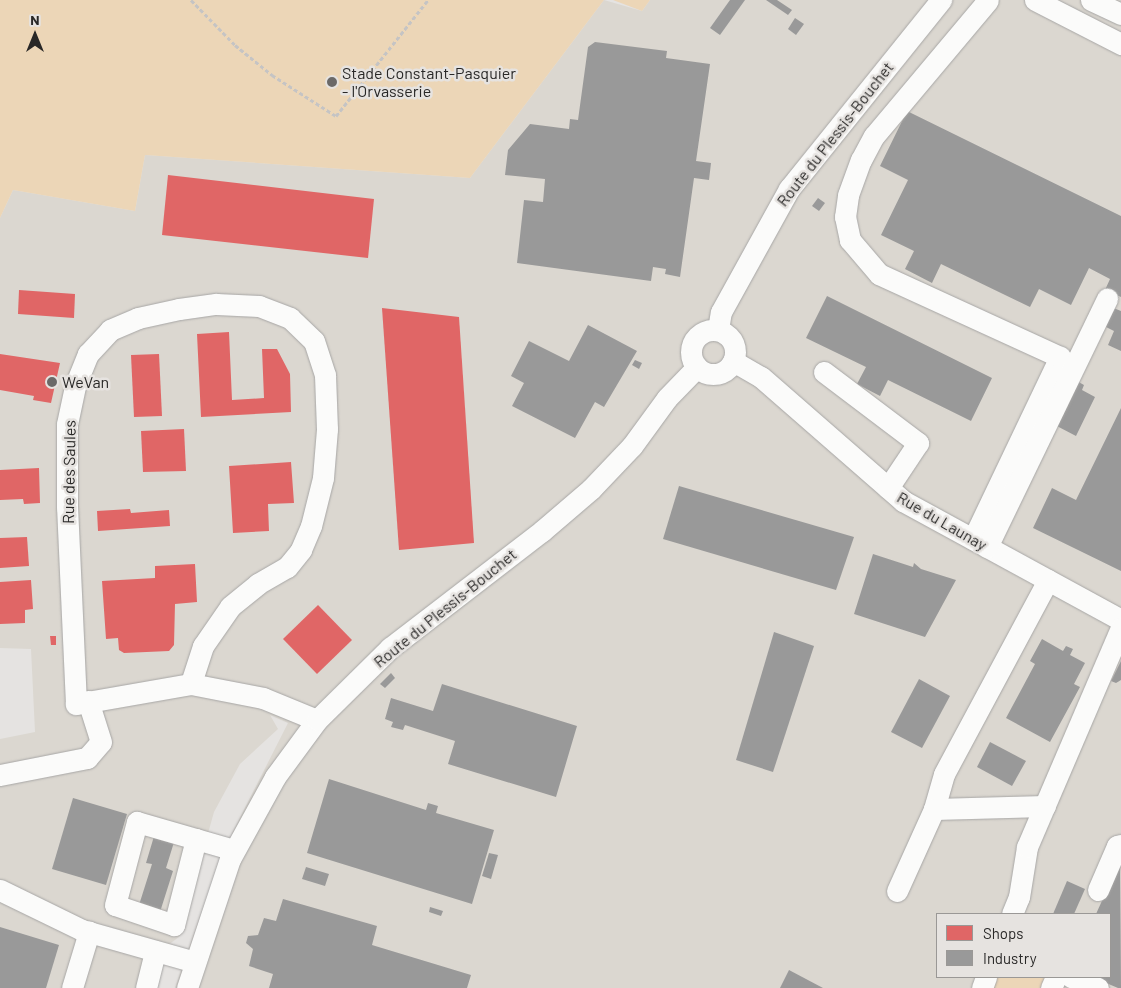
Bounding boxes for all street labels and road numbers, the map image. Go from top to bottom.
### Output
street label: Route du Plessis-Bouchet [773,58,897,210]
street label: Rue des Saules [58,420,80,524]
street label: Rue du Launay [894,488,990,554]
street label: Route du Plessis-Bouchet [370,545,520,671]

